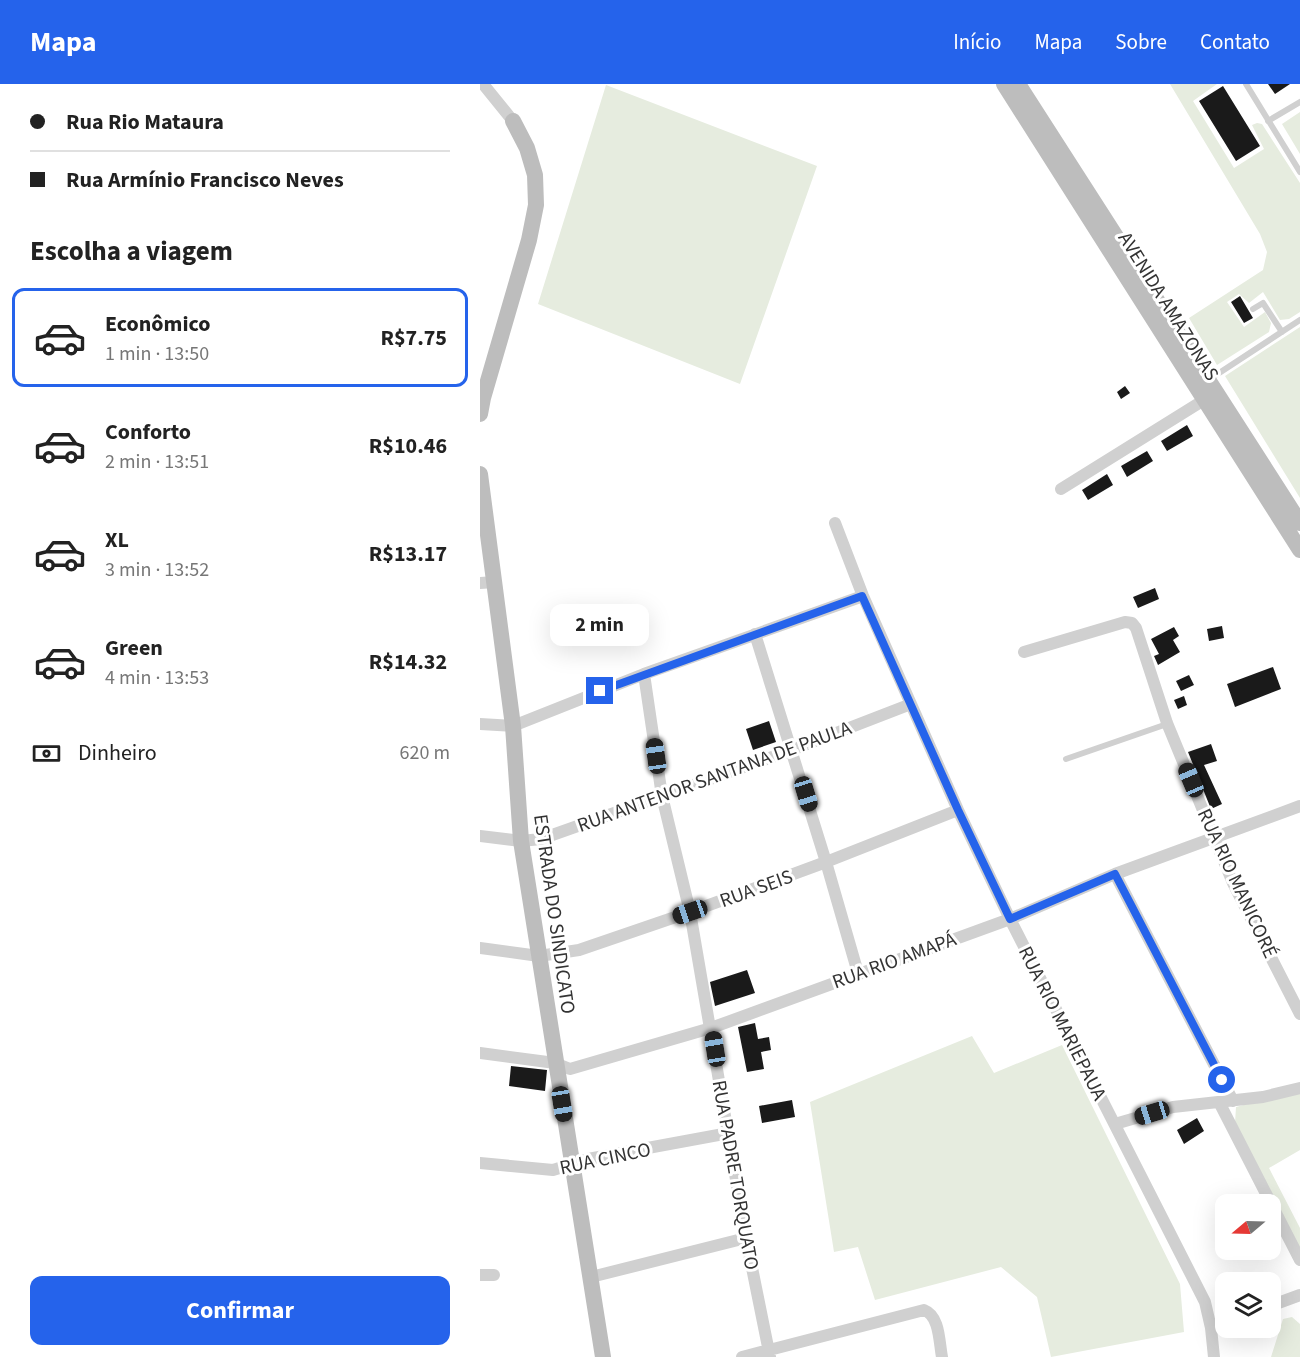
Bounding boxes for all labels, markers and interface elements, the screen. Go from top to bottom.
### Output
text: Mapa [30,22,97,62]
text: Início [953,27,1001,57]
text: Mapa [1034,27,1082,57]
text: Sobre [1115,27,1167,57]
text: Contato [1200,27,1270,57]
text: Rua Rio Mataura [66,106,224,138]
text: Rua Armínio Francisco Neves [66,164,344,196]
street label: AVENIDA AMAZONAS [1111,227,1225,386]
text: Escolha a viagem [30,232,233,271]
text: Econômico [105,308,210,340]
icon: car [33,311,87,365]
text: R$7.75 [380,322,447,354]
text: 1 min · 13:50 [105,340,209,368]
text: Conforto [105,416,191,448]
icon: car [33,419,87,473]
text: R$10.46 [369,430,447,462]
text: 2 min · 13:51 [105,448,209,476]
text: XL [105,524,129,556]
icon: car [33,527,87,581]
text: R$13.17 [369,538,447,570]
text: 3 min · 13:52 [105,556,209,584]
callout: 2 min [550,604,650,646]
text: 2 min [575,611,624,639]
text: Green [105,632,163,664]
icon: car [33,635,87,689]
text: R$14.32 [369,646,447,678]
text: 4 min · 13:53 [105,664,209,692]
route end [586,677,613,704]
street label: RUA ANTENOR SANTANA DE PAULA [573,714,855,840]
icon: cash [30,737,63,770]
text: Dinheiro [78,737,157,769]
car [645,737,667,775]
text: 620 m [400,739,450,767]
car [1176,760,1206,800]
car [792,774,820,814]
street label: RUA RIO MANICORÉ [1190,804,1284,963]
street label: ESTRADA DO SINDICATO [526,812,582,1016]
street label: RUA SEIS [716,863,797,915]
car [670,898,710,926]
street label: RUA RIO AMAPÁ [828,925,960,996]
street label: RUA RIO MARIEPAUA [1011,941,1113,1106]
car [703,1030,727,1068]
route start [1208,1066,1235,1093]
street label: RUA PADRE TORQUATO [705,1078,766,1272]
car [550,1085,574,1123]
car [1132,1099,1172,1127]
street label: RUA CINCO [557,1136,653,1182]
north arrow [1215,1194,1281,1260]
map controls [1215,1194,1281,1338]
button: layers [1215,1272,1281,1338]
button: Confirmar [30,1276,450,1345]

